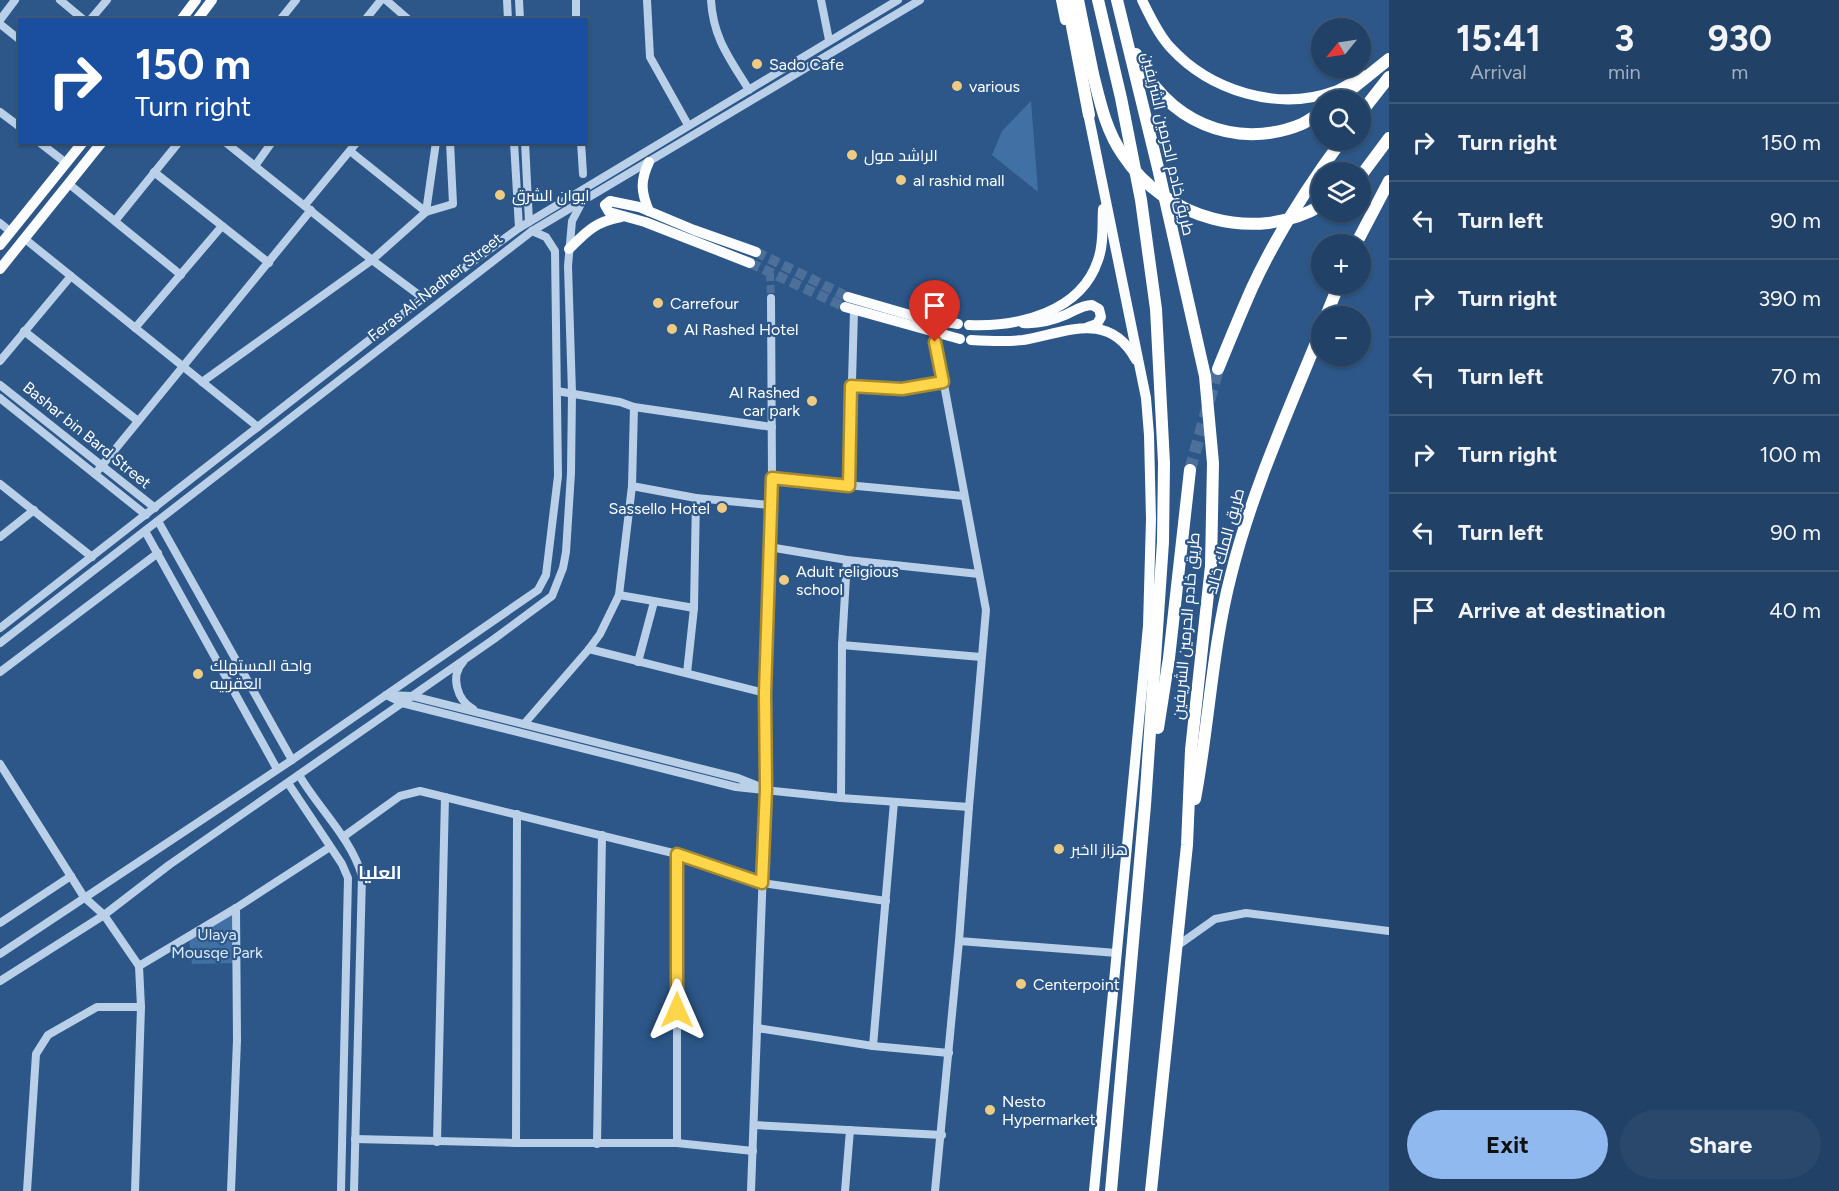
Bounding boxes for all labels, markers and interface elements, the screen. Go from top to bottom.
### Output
text: 15:41 [1456,17,1541,60]
text: 3 [1614,17,1634,60]
text: 930 [1708,17,1772,60]
north arrow [1311,18,1371,78]
map controls [1311,18,1371,366]
text: 150 m [135,39,251,90]
icon: right [36,42,114,120]
street label: طريق خادم الحرمين الشريفين [1136,50,1198,238]
place label: Sado Cafe [769,55,844,74]
marker: Sado Cafe [750,57,764,71]
text: Arrival [1470,60,1527,84]
text: min [1608,60,1641,84]
text: m [1731,60,1748,84]
place label: various [969,77,1020,96]
marker: various [950,79,964,93]
text: Turn right [135,90,251,123]
button: search [1311,90,1371,150]
icon: right [1407,126,1440,159]
text: Turn right [1458,129,1557,156]
text: 150 m [1761,129,1821,156]
place label: الراشد مول [864,146,938,166]
marker: الراشد مول [845,148,859,162]
button: layers [1311,162,1371,222]
place label: al rashid mall [913,171,1004,190]
marker: al rashid mall [894,173,908,187]
place label: ايوان الشرق [512,186,590,206]
marker: ايوان الشرق [493,188,507,202]
icon: left [1407,204,1440,237]
text: Turn left [1458,207,1544,234]
text: 90 m [1770,207,1821,234]
street label: Feras Al-Nadher Street [364,229,506,345]
button: + [1311,234,1371,294]
pin [909,280,960,342]
icon: right [1407,282,1440,315]
text: Turn right [1458,285,1557,312]
text: 390 m [1758,285,1821,312]
icon: arrive [918,289,951,322]
place label: Carrefour [670,294,739,313]
marker: Carrefour [651,296,665,310]
button: − [1311,306,1371,366]
place label: Al Rashed Hotel [684,320,799,339]
marker: Al Rashed Hotel [665,322,679,336]
icon: left [1407,360,1440,393]
text: Turn left [1458,363,1544,390]
text: 70 m [1771,363,1821,390]
street label: Bashar bin Bard Street [19,377,155,493]
place label: Al Rashed car park [729,383,800,420]
marker: Al Rashed car park [805,394,819,408]
icon: right [1407,438,1440,471]
text: Turn right [1458,441,1557,468]
text: 100 m [1760,441,1821,468]
street label: طريق الملك خالد [1202,486,1249,596]
place label: Sassello Hotel [609,499,710,518]
marker: Sassello Hotel [715,501,729,515]
icon: left [1407,516,1440,549]
text: Turn left [1458,519,1544,546]
text: 90 m [1770,519,1821,546]
street label: طريق خادم الحرمين الشريفين [1168,532,1206,721]
place label: Adult religious school [796,562,899,599]
marker: Adult religious school [777,573,791,587]
icon: arrive [1407,594,1440,627]
text: Arrive at destination [1458,597,1666,624]
text: 40 m [1769,597,1821,624]
place label: واحة المستهلك العقربيه [210,656,312,693]
marker: واحة المستهلك العقربيه [191,667,205,681]
place label: هزاز ااخبر [1070,840,1128,859]
marker: هزاز ااخبر [1052,842,1066,856]
district label: العليا [358,862,402,884]
park label: Ulaya Mousqe Park [171,925,263,962]
place label: Centerpoint [1033,975,1120,994]
marker: Centerpoint [1014,977,1028,991]
position arrow [645,978,709,1042]
place label: Nesto Hypermarket [1002,1092,1096,1129]
marker: Nesto Hypermarket [983,1103,997,1117]
button: Exit [1407,1110,1608,1179]
button: Share [1620,1110,1821,1179]

